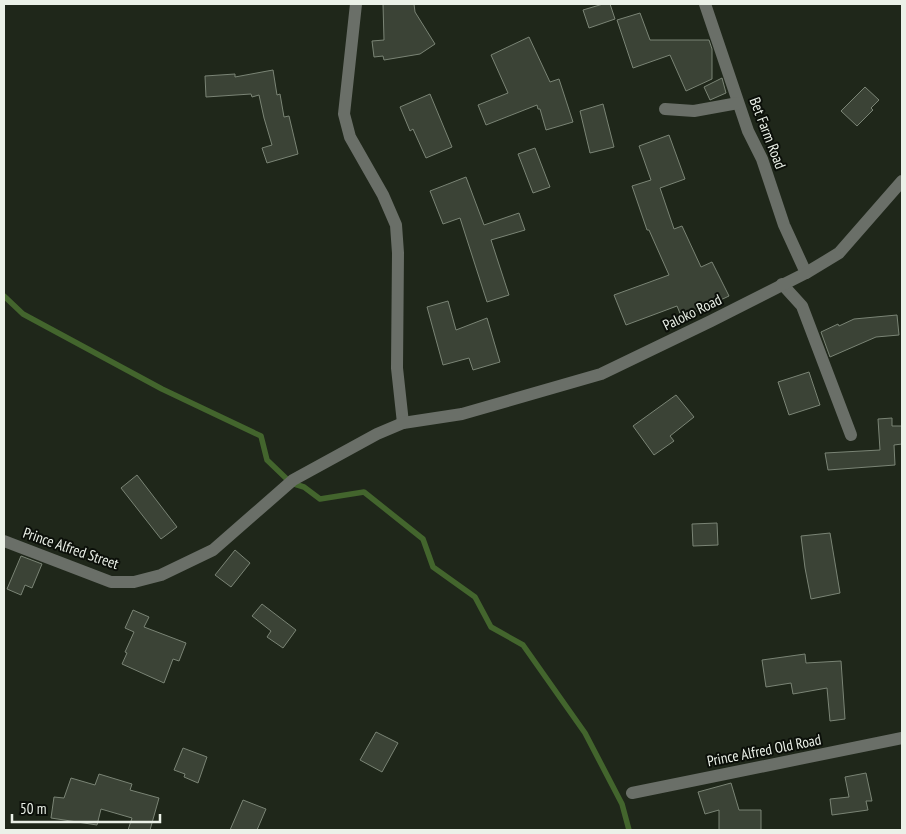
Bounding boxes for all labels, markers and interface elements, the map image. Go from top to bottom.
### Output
street label: Bet Farm Road [746,94,790,172]
street label: Paloko Road [659,290,725,334]
street label: Prince Alfred Street [21,523,121,573]
street label: Prince Alfred Old Road [705,730,823,770]
scale bar [12,792,160,824]
text: 50 m [20,799,46,818]

